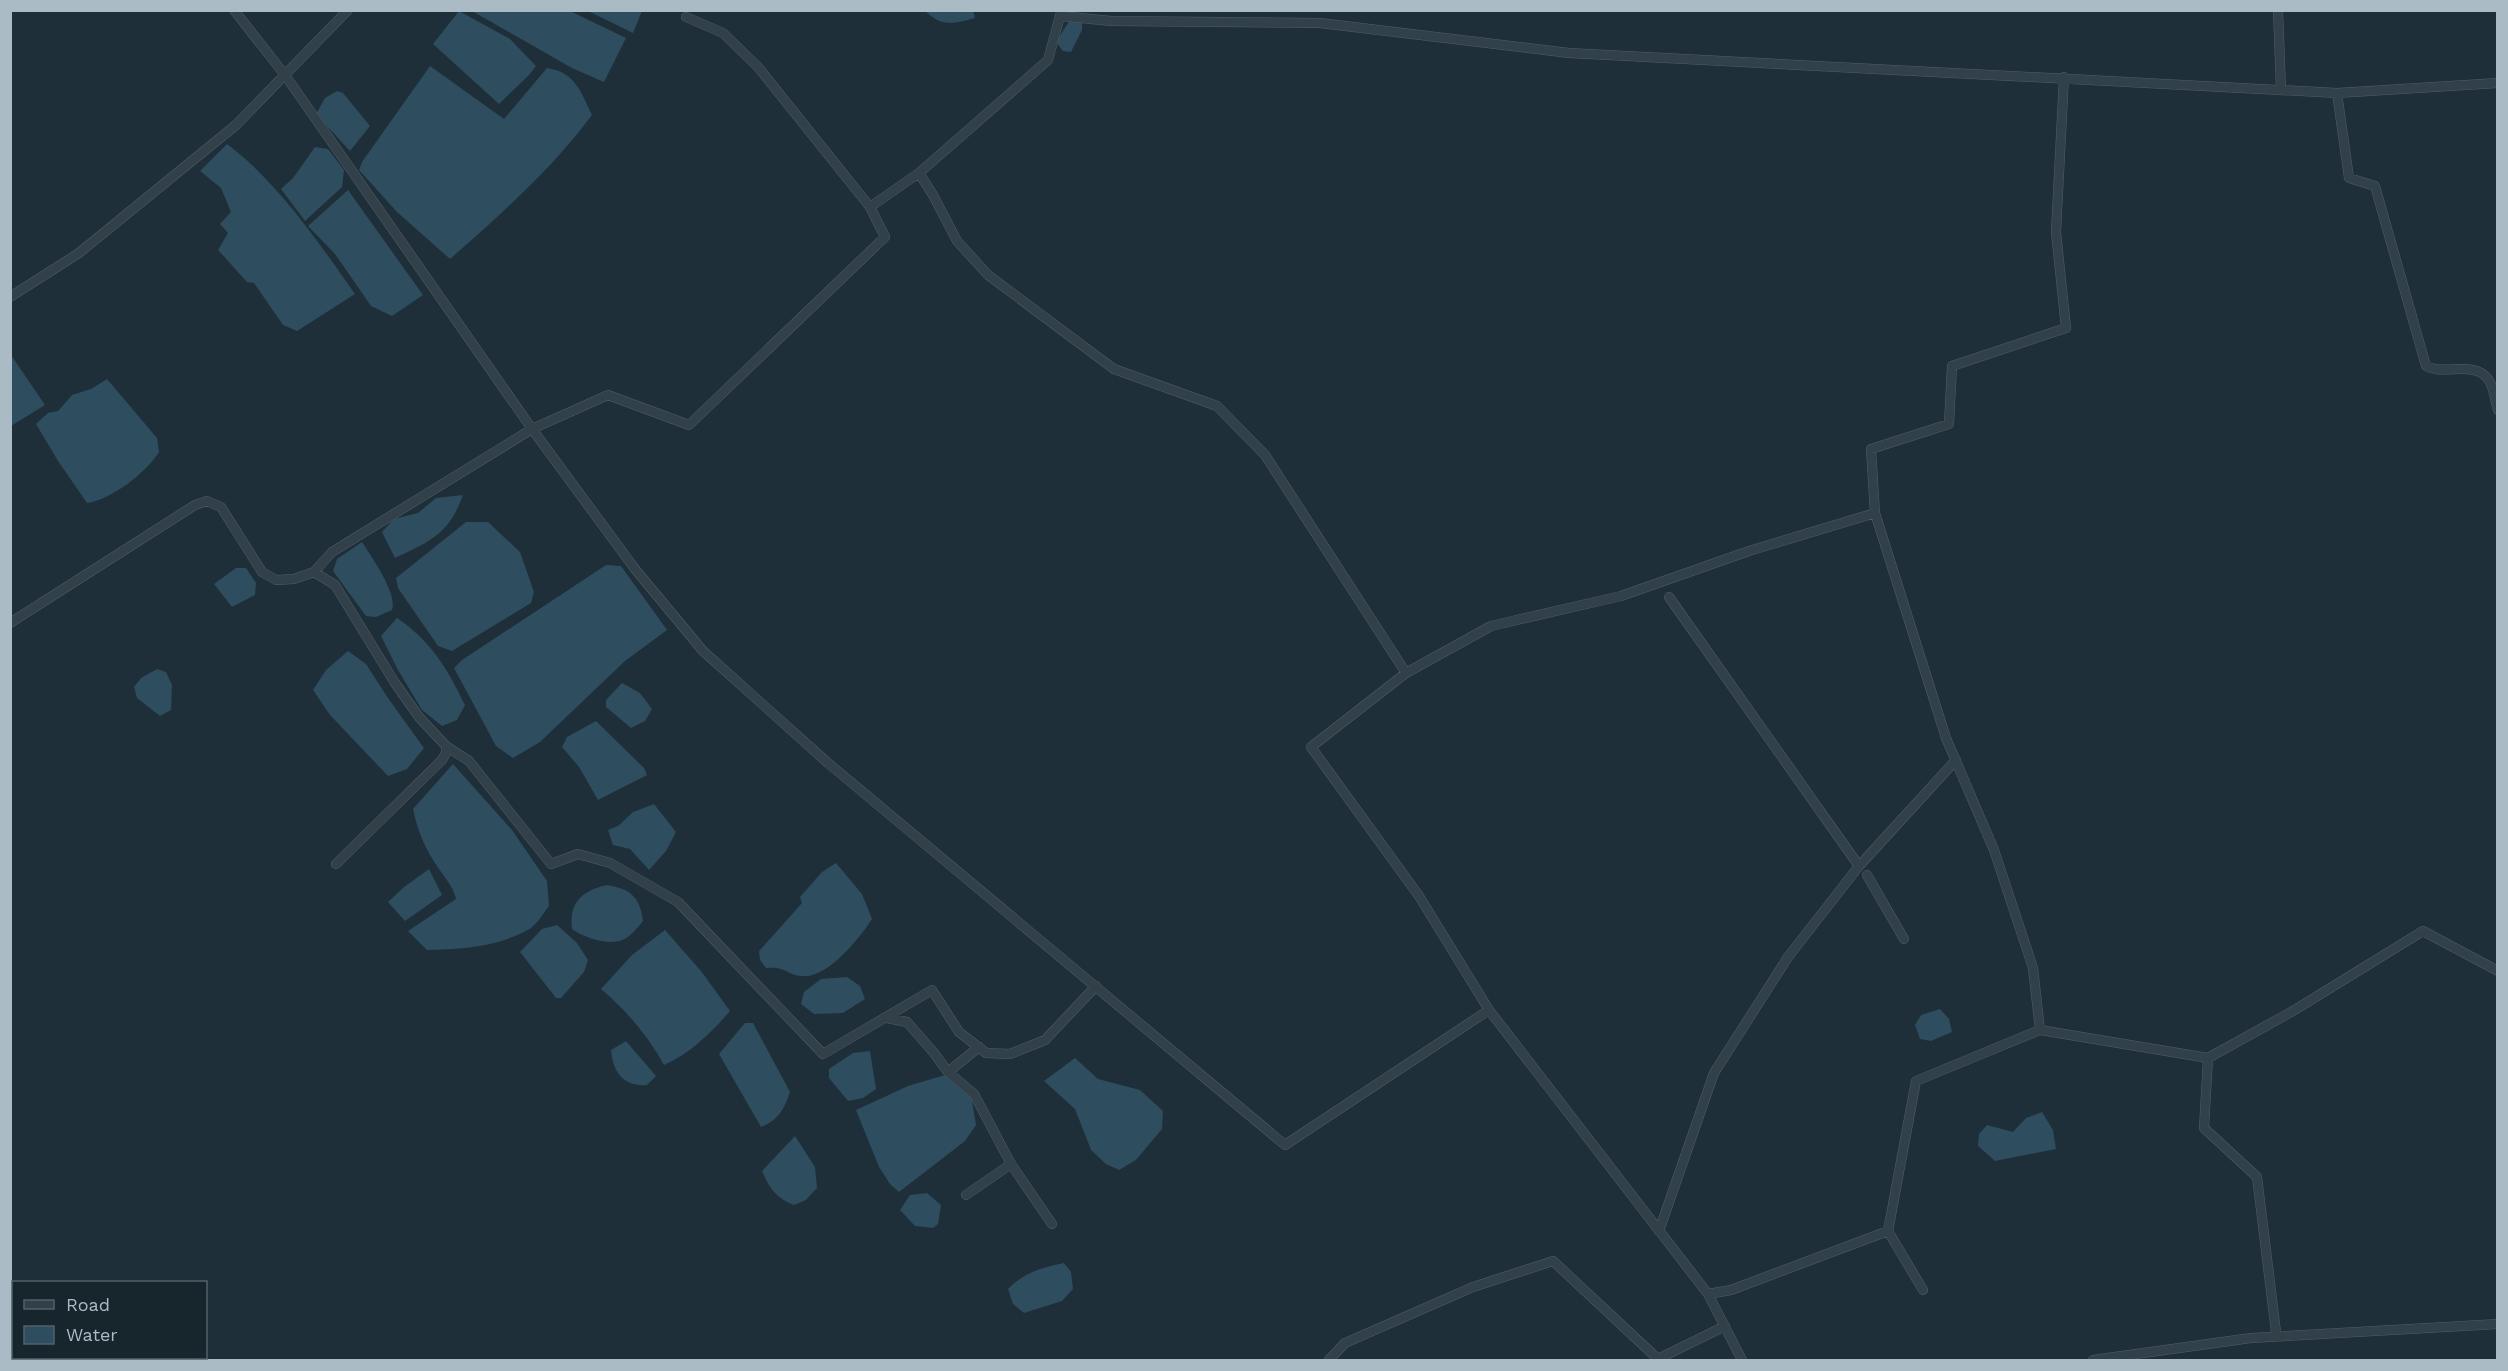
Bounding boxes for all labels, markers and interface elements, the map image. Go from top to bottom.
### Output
legend [12,1281,207,1359]
text: Road [66,1294,110,1315]
text: Water [66,1324,118,1345]

